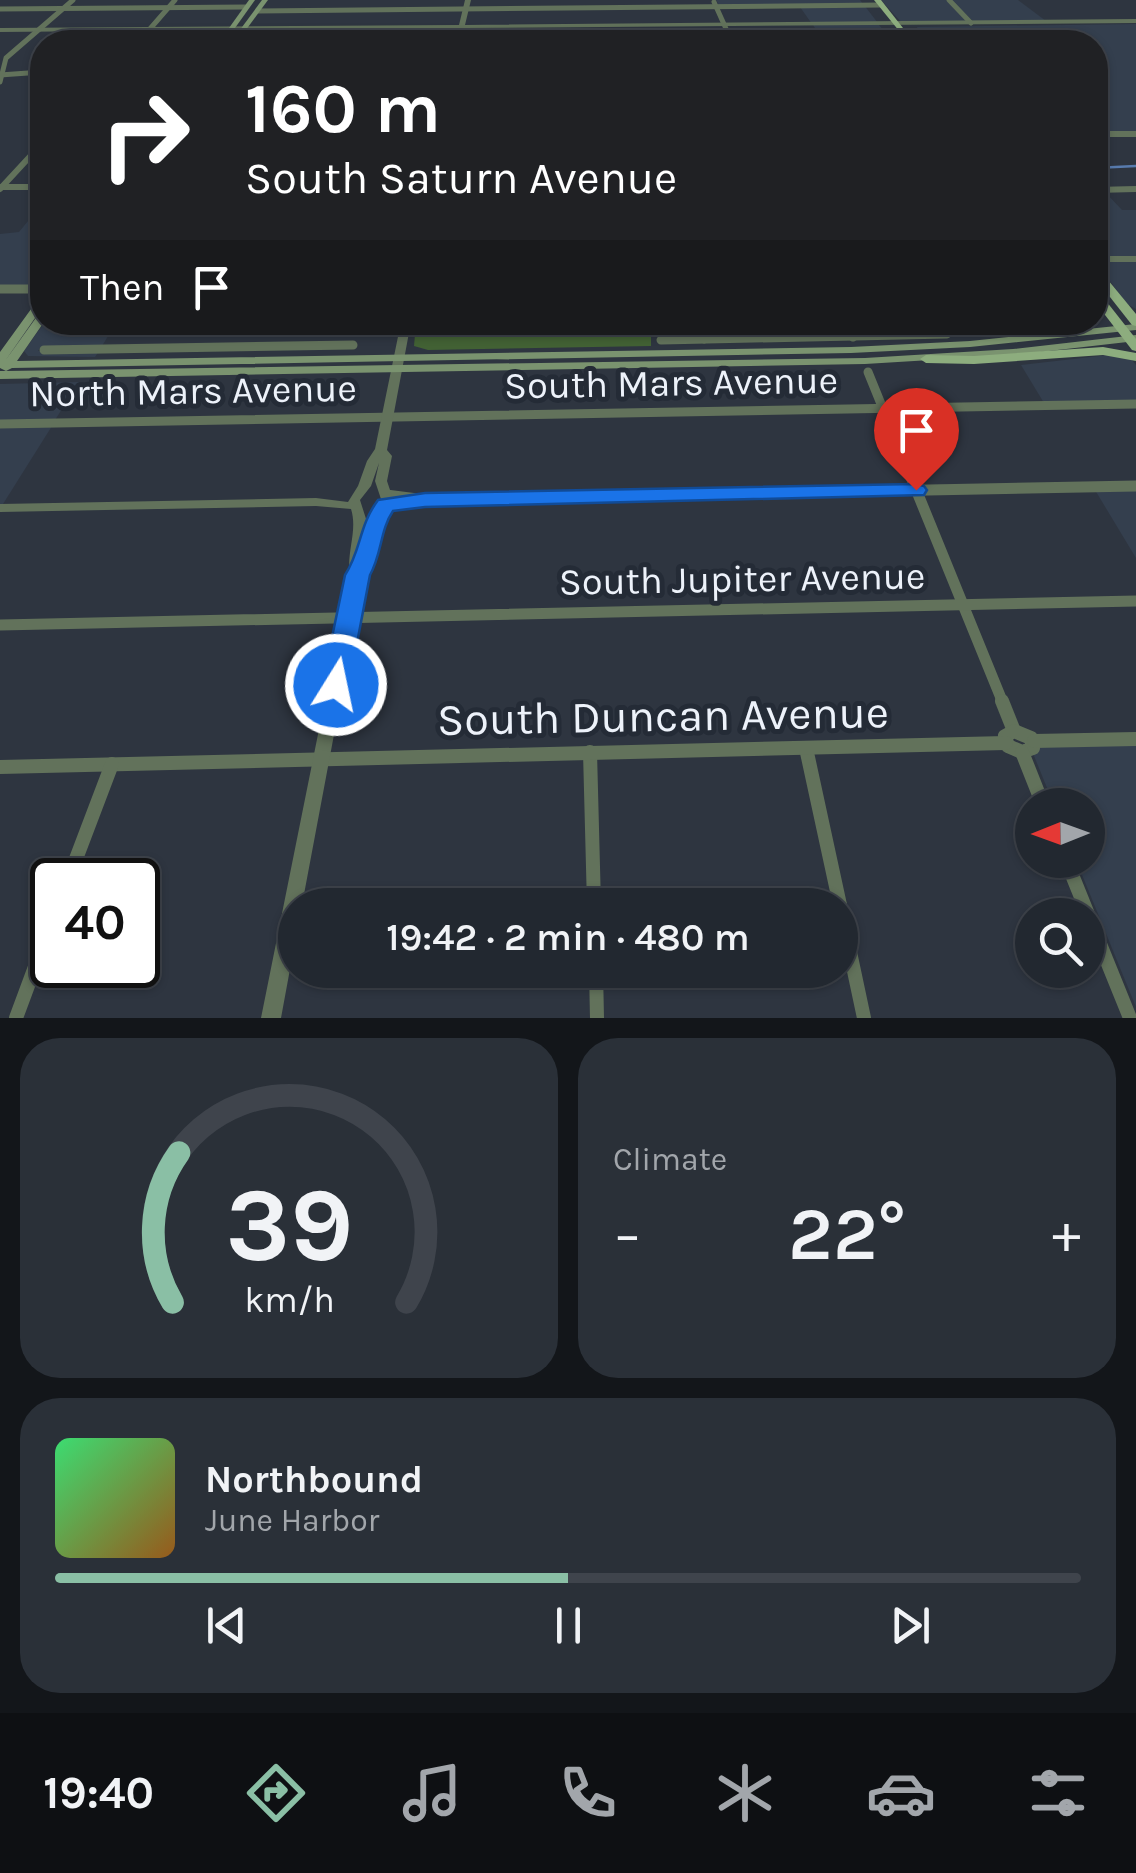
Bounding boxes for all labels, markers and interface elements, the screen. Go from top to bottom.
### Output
text: 160 m [245,68,441,150]
icon: right [80,70,210,200]
text: South Saturn Avenue [245,152,677,204]
icon: arrive [184,260,239,315]
text: Then [80,265,164,310]
street label: South Mars Avenue [504,358,838,408]
street label: North Mars Avenue [29,366,357,416]
pin [874,388,959,491]
icon: arrive [889,403,944,458]
street label: South Jupiter Avenue [558,553,926,605]
position arrow [284,633,388,737]
street label: South Duncan Avenue [437,686,889,746]
north arrow [1015,788,1105,878]
map controls [1015,788,1105,988]
speed limit sign: 40 [30,858,160,988]
button: search [1015,898,1105,988]
text: 19:42 · 2 min · 480 m [386,915,750,960]
text: Climate [613,1141,727,1178]
text: 39 [225,1165,353,1286]
text: 22° [788,1190,906,1278]
text: − [613,1202,642,1266]
text: + [1052,1202,1081,1266]
text: km/h [244,1279,334,1321]
text: Northbound [205,1457,423,1502]
text: June Harbor [205,1502,379,1539]
icon: previous [199,1598,254,1653]
icon: pause [541,1598,596,1653]
icon: next [883,1598,938,1653]
icon: directions [241,1758,311,1828]
icon: music [397,1758,467,1828]
icon: phone [553,1758,623,1828]
icon: climate [710,1758,780,1828]
icon: car [866,1758,936,1828]
icon: filters [1023,1758,1093,1828]
text: 19:40 [43,1767,154,1819]

